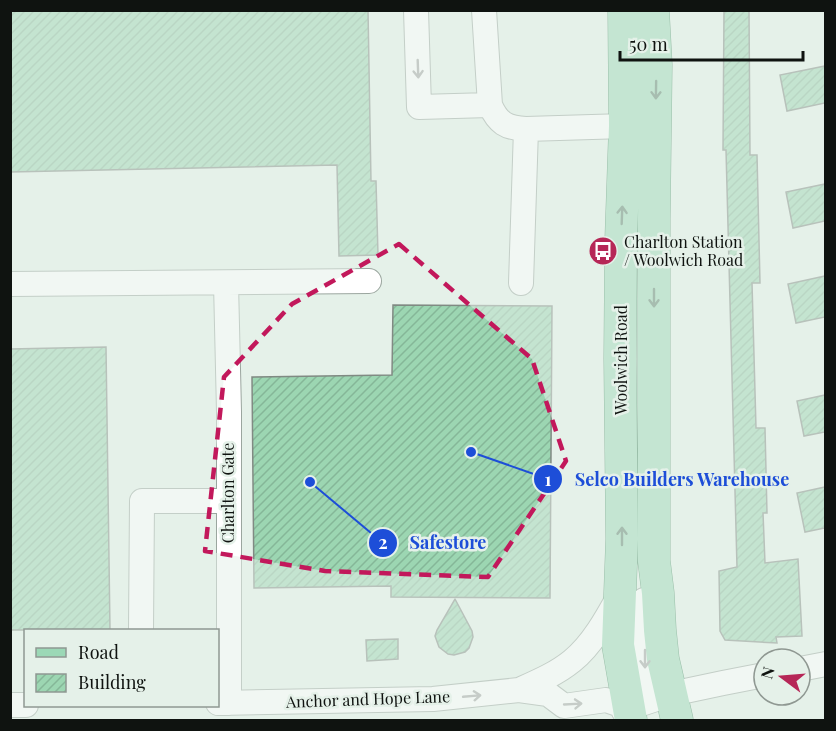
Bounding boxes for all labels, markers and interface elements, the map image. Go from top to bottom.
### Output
scale bar [620,24,803,62]
text: 50 m [629,32,668,56]
one-way arrow [412,58,423,78]
one-way arrow [650,79,662,99]
one-way arrow [616,205,628,225]
place label: Charlton Station / Woolwich Road [624,231,743,270]
bus stop icon: Charlton Station / Woolwich Road [587,235,619,267]
one-way arrow [648,287,660,307]
street label: Woolwich Road [610,305,631,416]
street label: Charlton Gate [217,443,238,543]
callout: Selco Builders Warehouse [533,461,802,497]
text: 1 [545,467,552,491]
text: Selco Builders Warehouse [575,467,789,491]
callout: Safestore [368,525,499,561]
one-way arrow [616,526,628,546]
text: 2 [378,530,388,554]
text: Safestore [410,530,486,554]
legend [24,629,219,707]
text: Road [78,640,119,664]
north arrow [752,647,812,707]
one-way arrow [639,649,651,669]
text: N [755,664,779,681]
text: Building [78,670,146,694]
street label: Anchor and Hope Lane [285,685,450,712]
one-way arrow [462,690,482,701]
one-way arrow [563,698,582,709]

